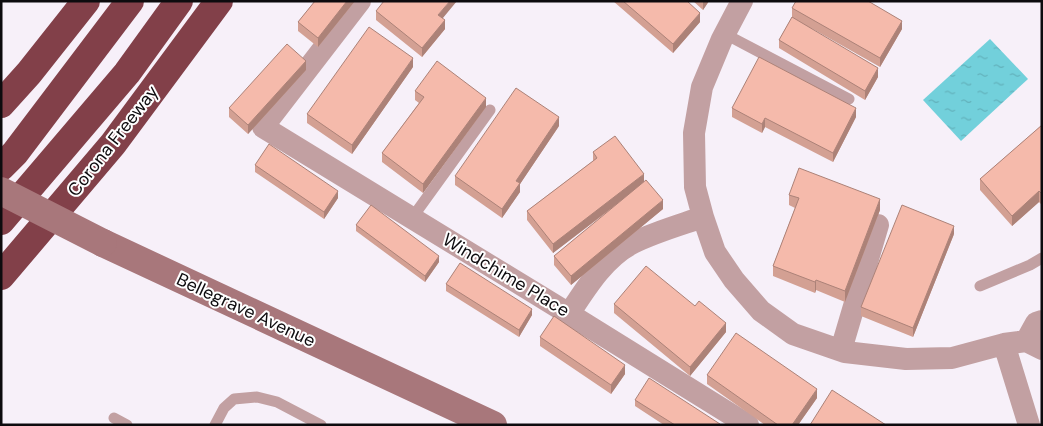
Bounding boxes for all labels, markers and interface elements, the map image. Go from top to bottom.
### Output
street label: Corona Freeway [62,81,164,201]
street label: Windchime Place [438,228,574,322]
street label: Bellegrave Avenue [173,267,319,353]

